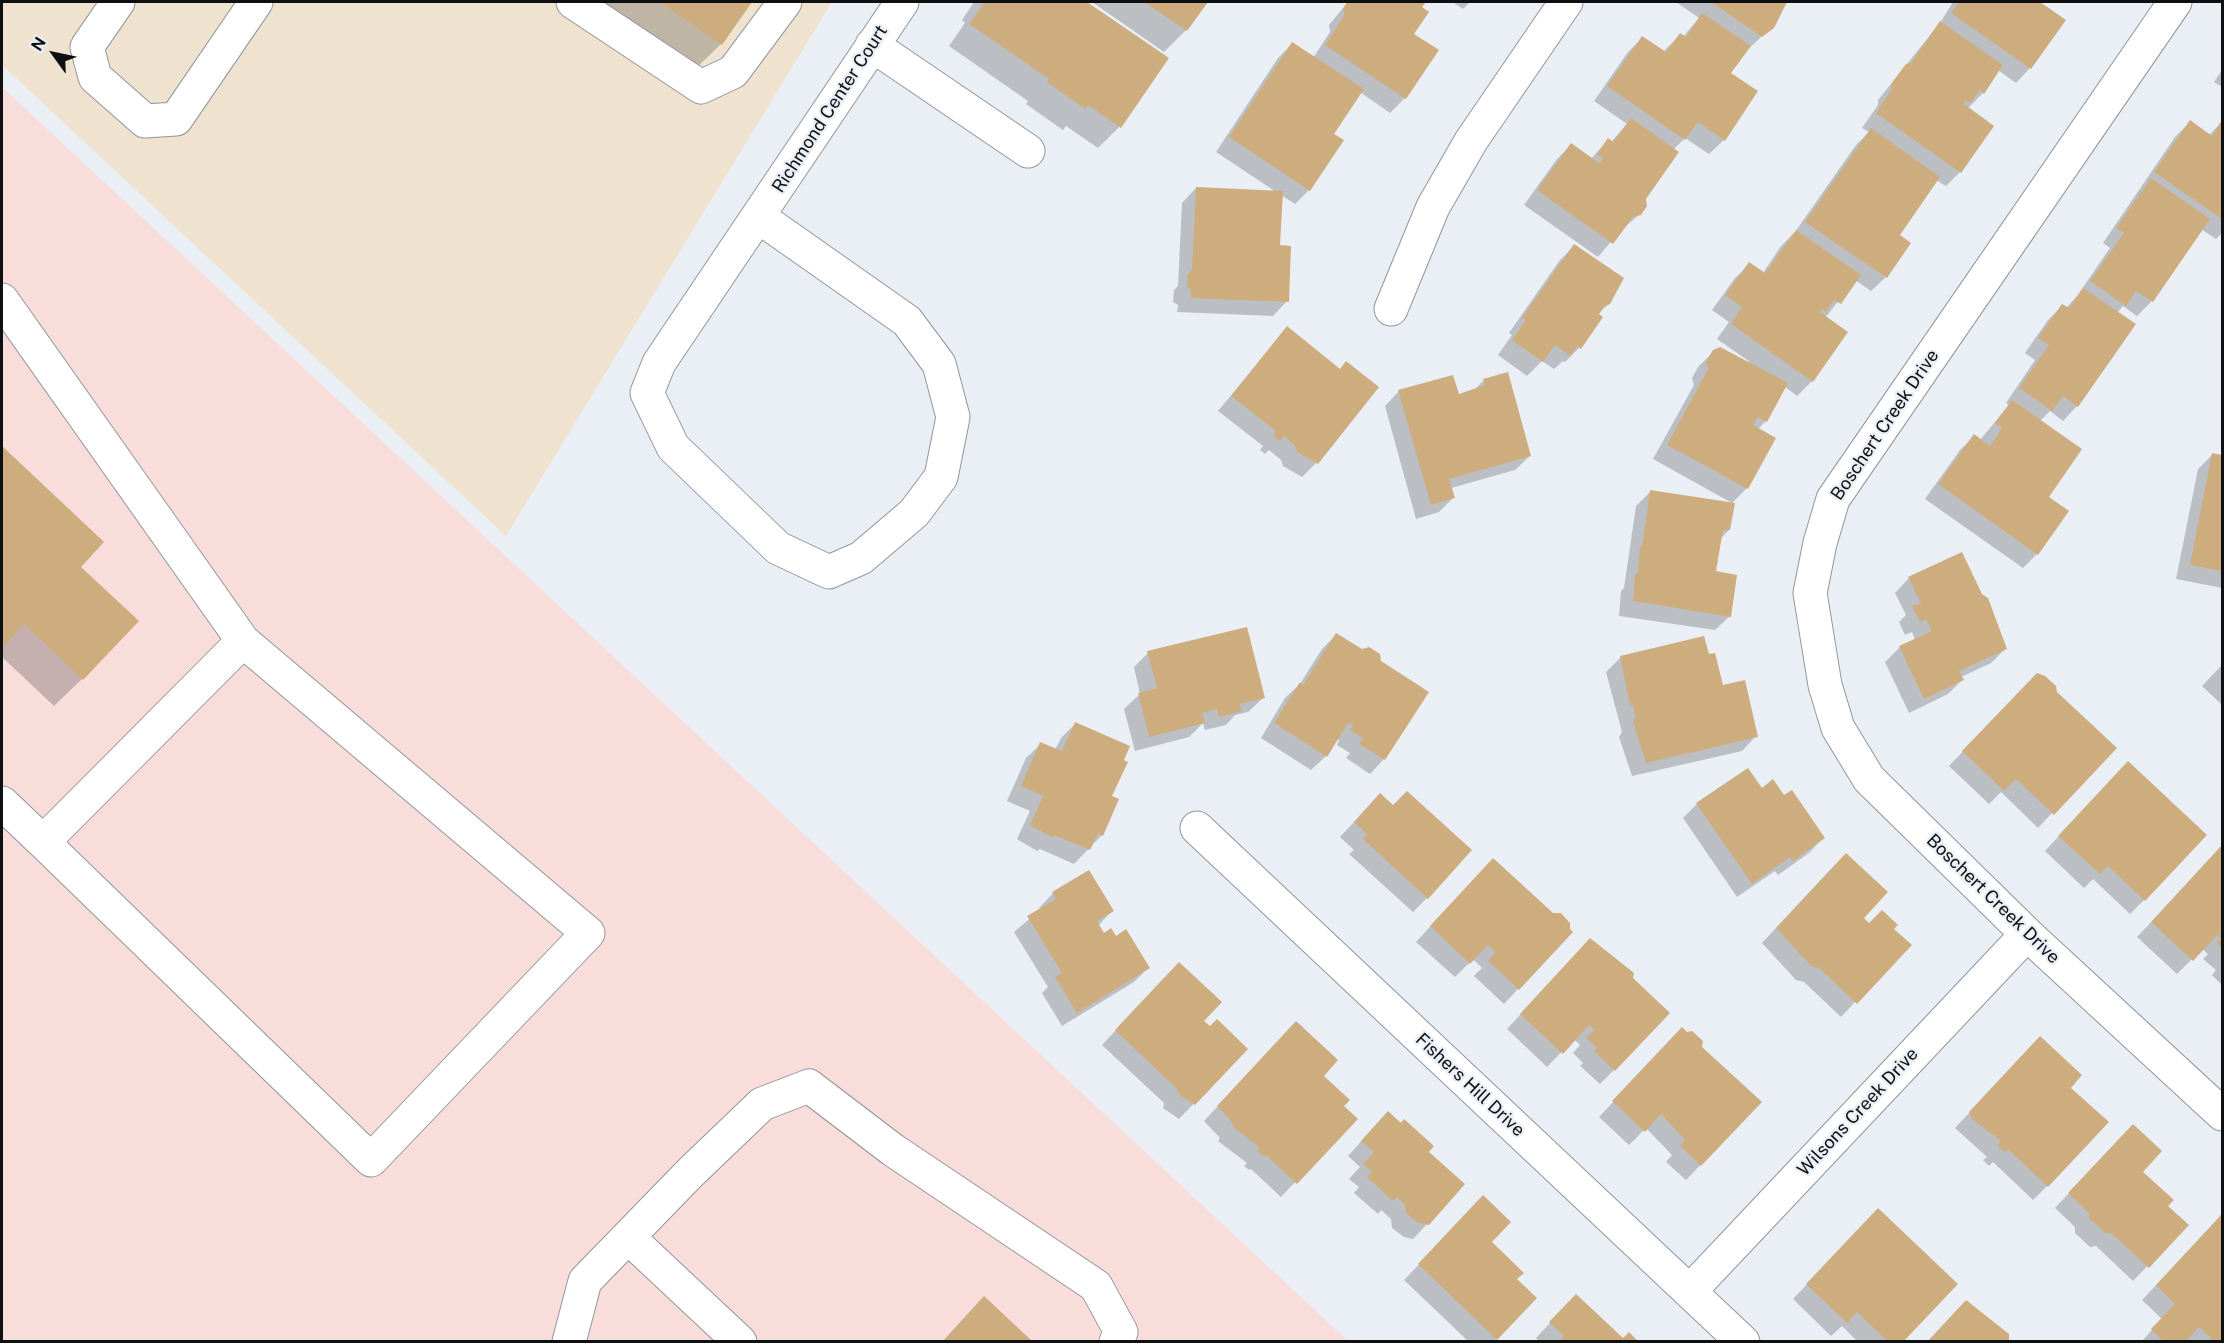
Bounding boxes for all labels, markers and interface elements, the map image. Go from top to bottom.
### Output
street label: Richmond Center Court [768,21,892,197]
north arrow [24,24,84,84]
text: N [27,34,50,54]
street label: Boschert Creek Drive [1827,346,1943,504]
street label: Boschert Creek Drive [1922,830,2064,968]
street label: Fishers Hill Drive [1411,1029,1529,1141]
street label: Wilsons Creek Drive [1793,1043,1923,1181]

